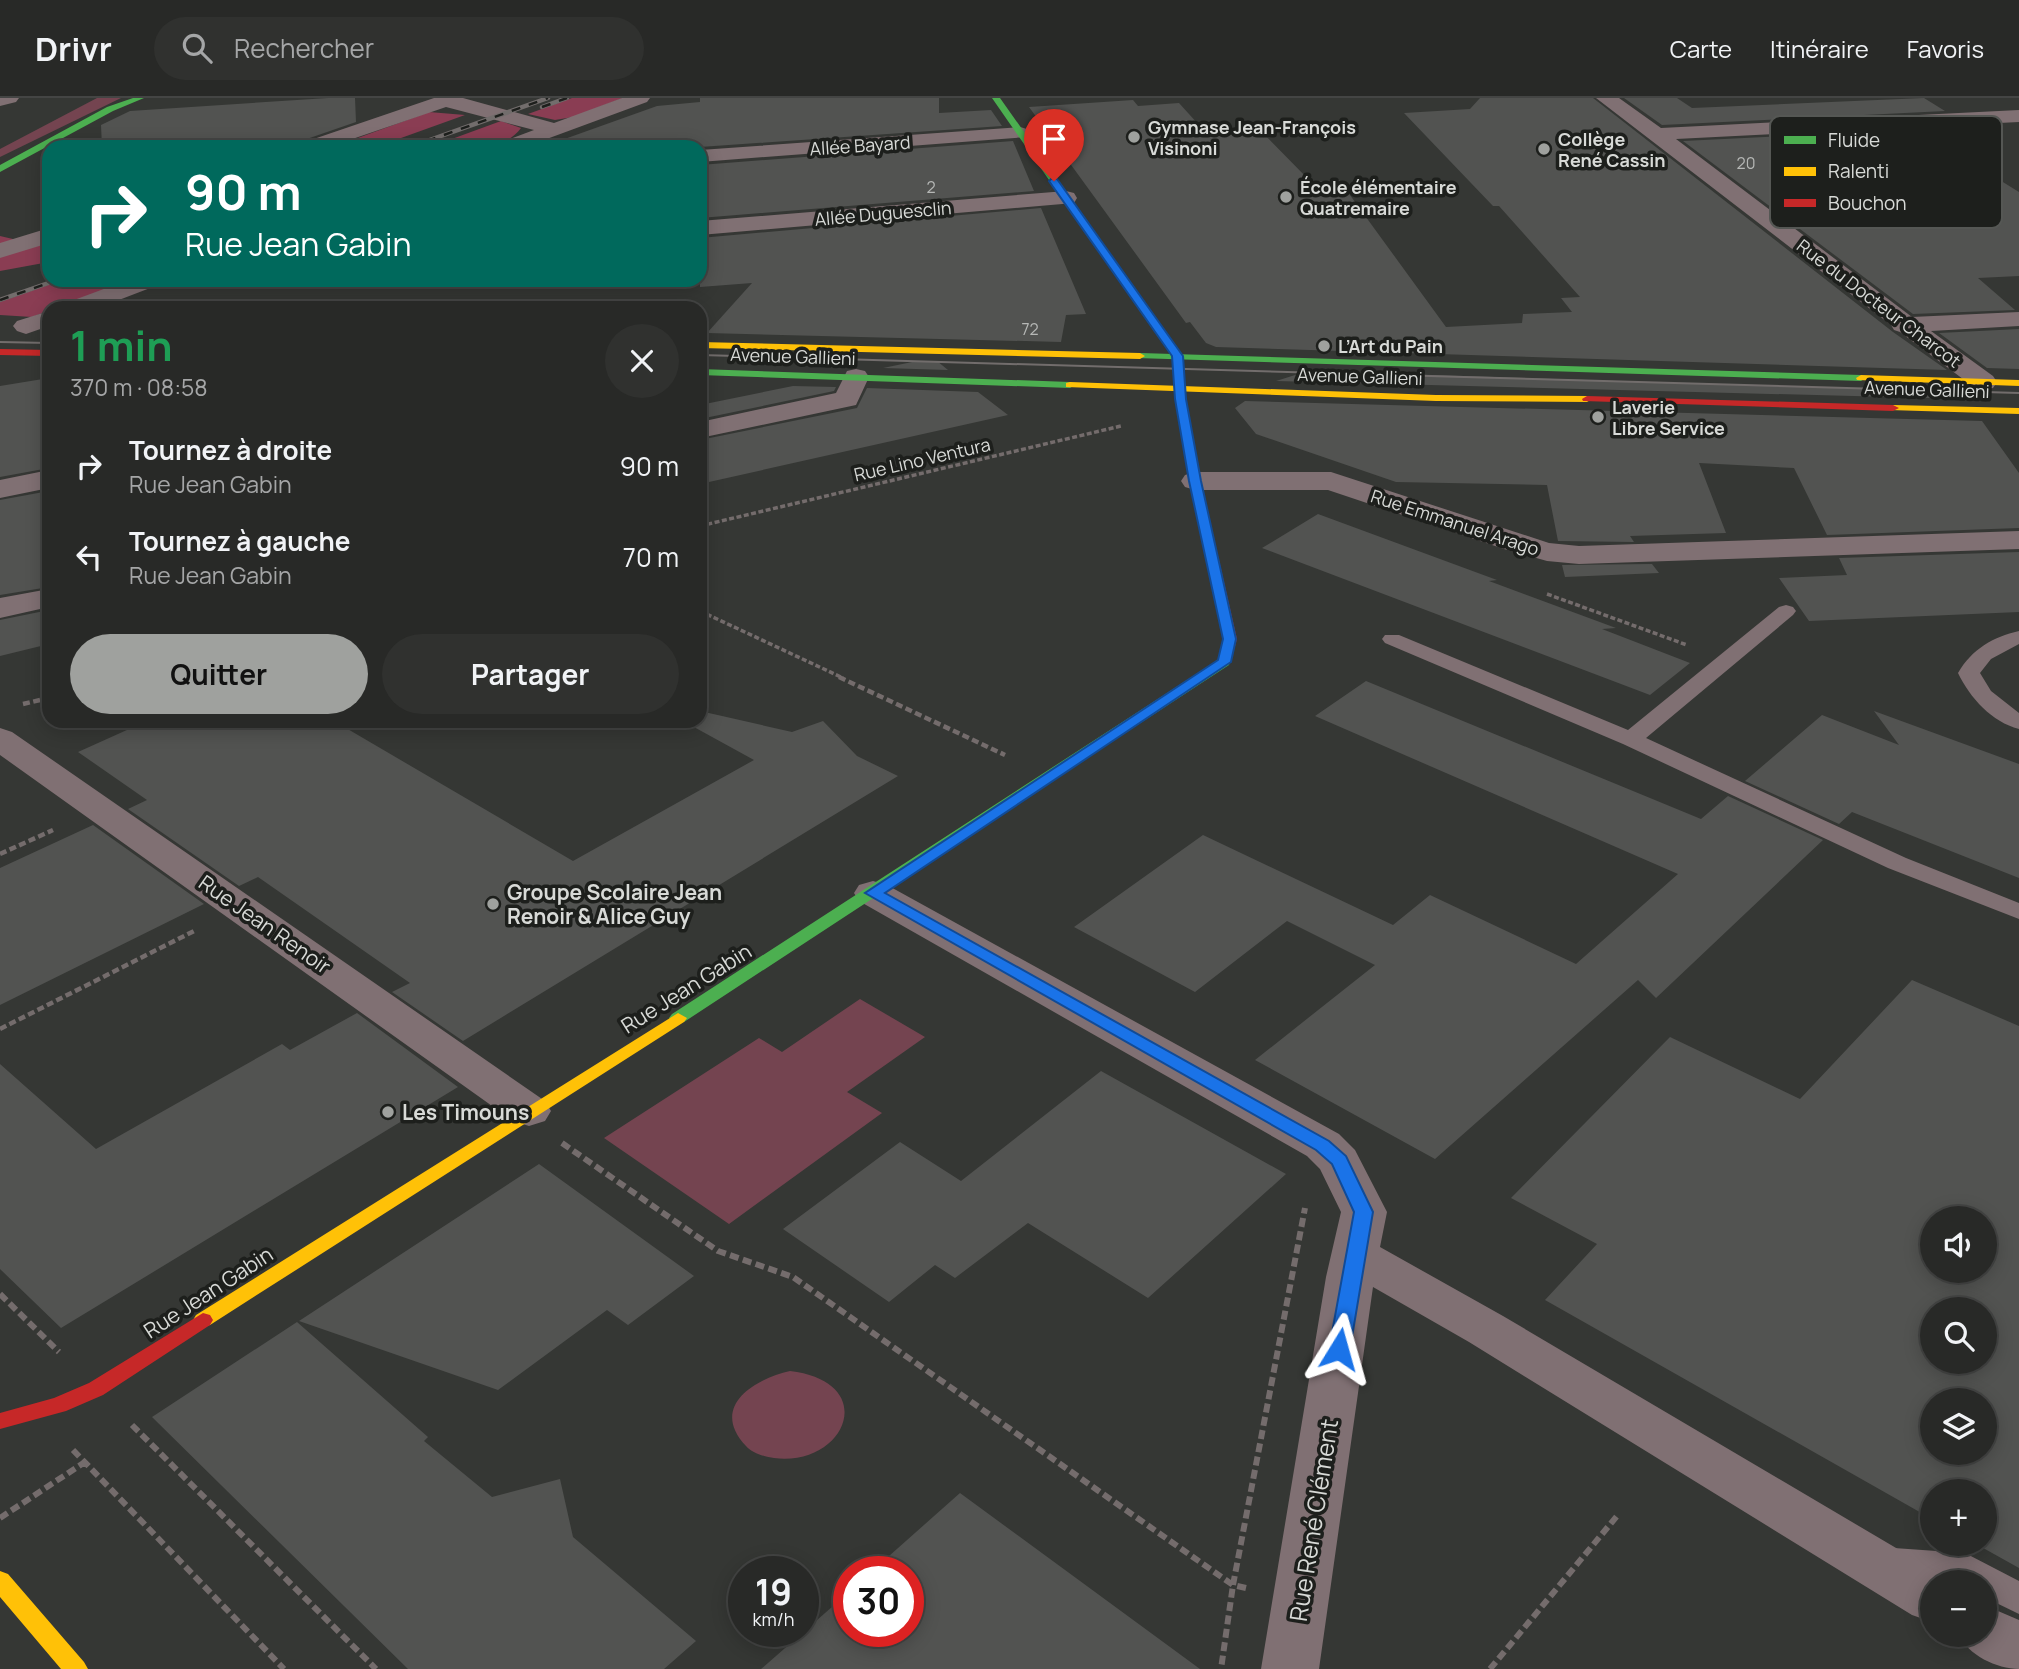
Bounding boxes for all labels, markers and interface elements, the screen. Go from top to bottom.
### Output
search box [154,17,644,80]
text: Drivr [35,26,112,71]
icon: search [178,29,216,67]
text: Rechercher [234,30,374,66]
text: Carte [1670,32,1732,65]
text: Itinéraire [1770,32,1869,65]
text: Favoris [1907,32,1984,65]
pin [1024,109,1084,181]
place label: Gymnase Jean-François Visinoni [1148,115,1356,160]
legend [1770,116,2002,228]
icon: arrive [1035,120,1073,158]
place label: Collège René Cassin [1558,127,1666,172]
text: Fluide [1828,127,1880,153]
marker: Gymnase Jean-François Visinoni [1126,129,1142,145]
street label: Allée Bayard [809,130,911,160]
marker: Collège René Cassin [1536,141,1552,157]
house number: 20 [1737,152,1755,174]
text: 90 m [185,158,302,225]
text: Ralenti [1828,158,1889,184]
icon: right [70,168,161,259]
place label: École élémentaire Quatremaire [1300,175,1457,220]
house number: 2 [926,176,936,198]
marker: École élémentaire Quatremaire [1278,189,1294,205]
text: Bouchon [1828,190,1907,216]
street label: Allée Duguesclin [814,195,952,231]
text: Rue Jean Gabin [185,222,411,266]
street label: Rue du Docteur Charcot [1792,233,1966,373]
text: 1 min [70,316,173,374]
house number: 72 [1021,318,1039,340]
button: close [605,324,679,398]
place label: L’Art du Pain [1338,334,1443,358]
marker: L’Art du Pain [1316,338,1332,354]
street label: Avenue Gallieni [730,342,856,370]
street label: Avenue Gallieni [1297,362,1423,390]
text: 370 m · 08:58 [70,371,208,403]
street label: Avenue Gallieni [1864,375,1990,403]
place label: Laverie Libre Service [1612,395,1725,440]
marker: Laverie Libre Service [1590,409,1606,425]
text: Tournez à droite [129,432,332,468]
street label: Rue Lino Ventura [851,432,993,486]
icon: right [70,447,108,485]
text: 90 m [620,448,679,484]
text: Rue Jean Gabin [129,468,292,500]
street label: Rue Emmanuel Arago [1368,483,1542,561]
text: Tournez à gauche [129,523,350,559]
icon: left [70,538,108,576]
text: 70 m [623,539,679,575]
text: Rue Jean Gabin [129,559,292,591]
button: Quitter [70,634,368,714]
button: Partager [382,634,679,714]
street label: Rue Jean Renoir [194,868,337,980]
place label: Groupe Scolaire Jean Renoir & Alice Guy [507,878,722,930]
marker: Groupe Scolaire Jean Renoir & Alice Guy [485,896,501,912]
street label: Rue Jean Gabin [616,937,756,1039]
place label: Les Timouns [402,1098,529,1126]
marker: Les Timouns [380,1104,396,1120]
map controls [1920,1206,1997,1647]
button: sound [1920,1206,1997,1283]
street label: Rue Jean Gabin [138,1240,278,1344]
button: search [1920,1297,1997,1374]
position arrow [1302,1312,1376,1386]
button: layers [1920,1388,1997,1465]
street label: Rue René Clément [1281,1416,1345,1624]
button: + [1920,1479,1997,1556]
speed limit sign: 30 [833,1556,924,1647]
text: 19 [755,1568,792,1616]
button: − [1920,1570,1997,1647]
text: km/h [753,1607,794,1631]

